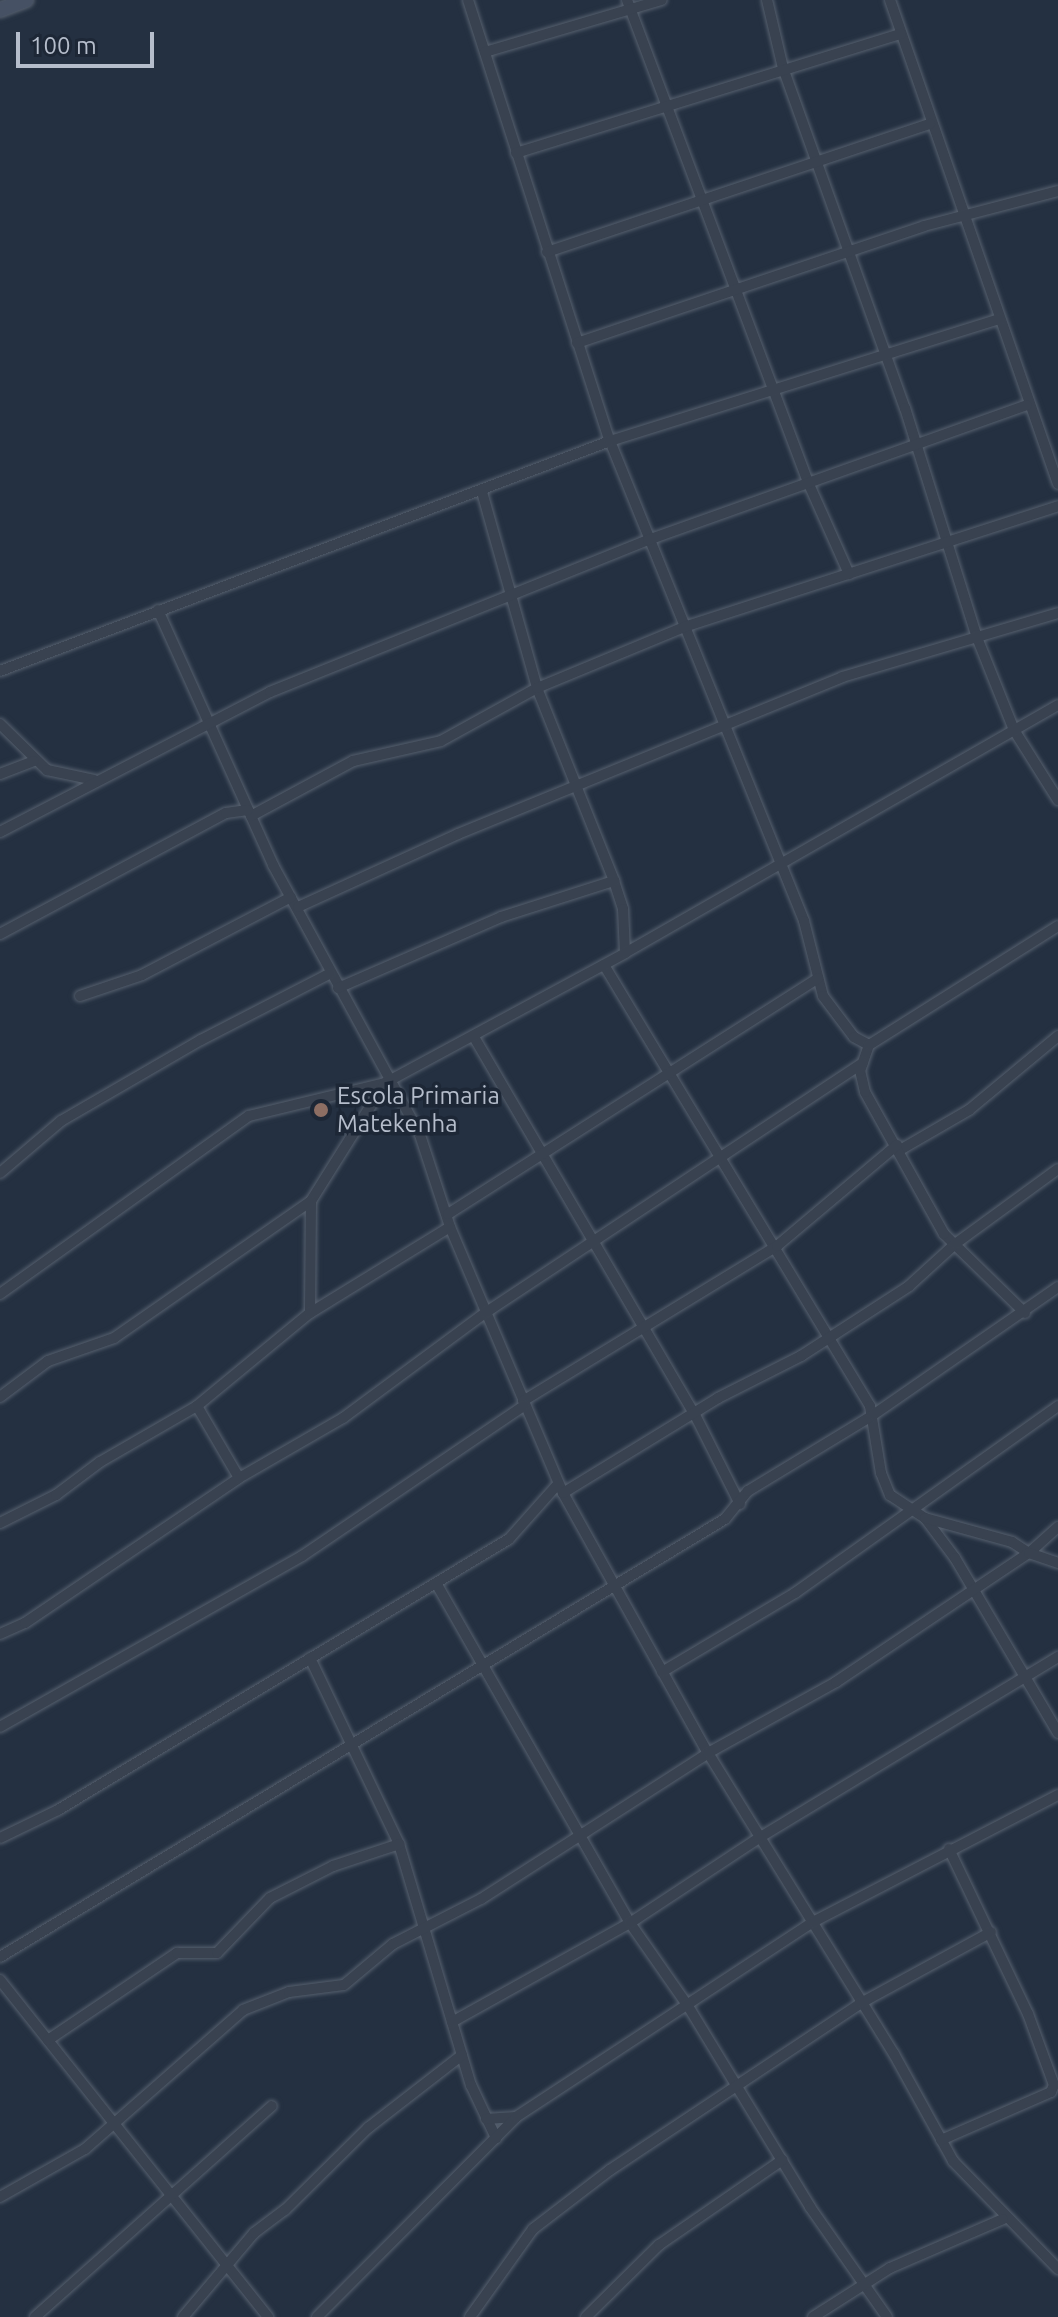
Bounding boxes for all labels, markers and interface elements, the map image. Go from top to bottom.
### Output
scale bar [20,16,158,66]
text: 100 m [30,32,97,59]
place label: Escola Primaria Matekenha [337,1082,500,1138]
marker: Escola Primaria Matekenha [312,1101,330,1119]

